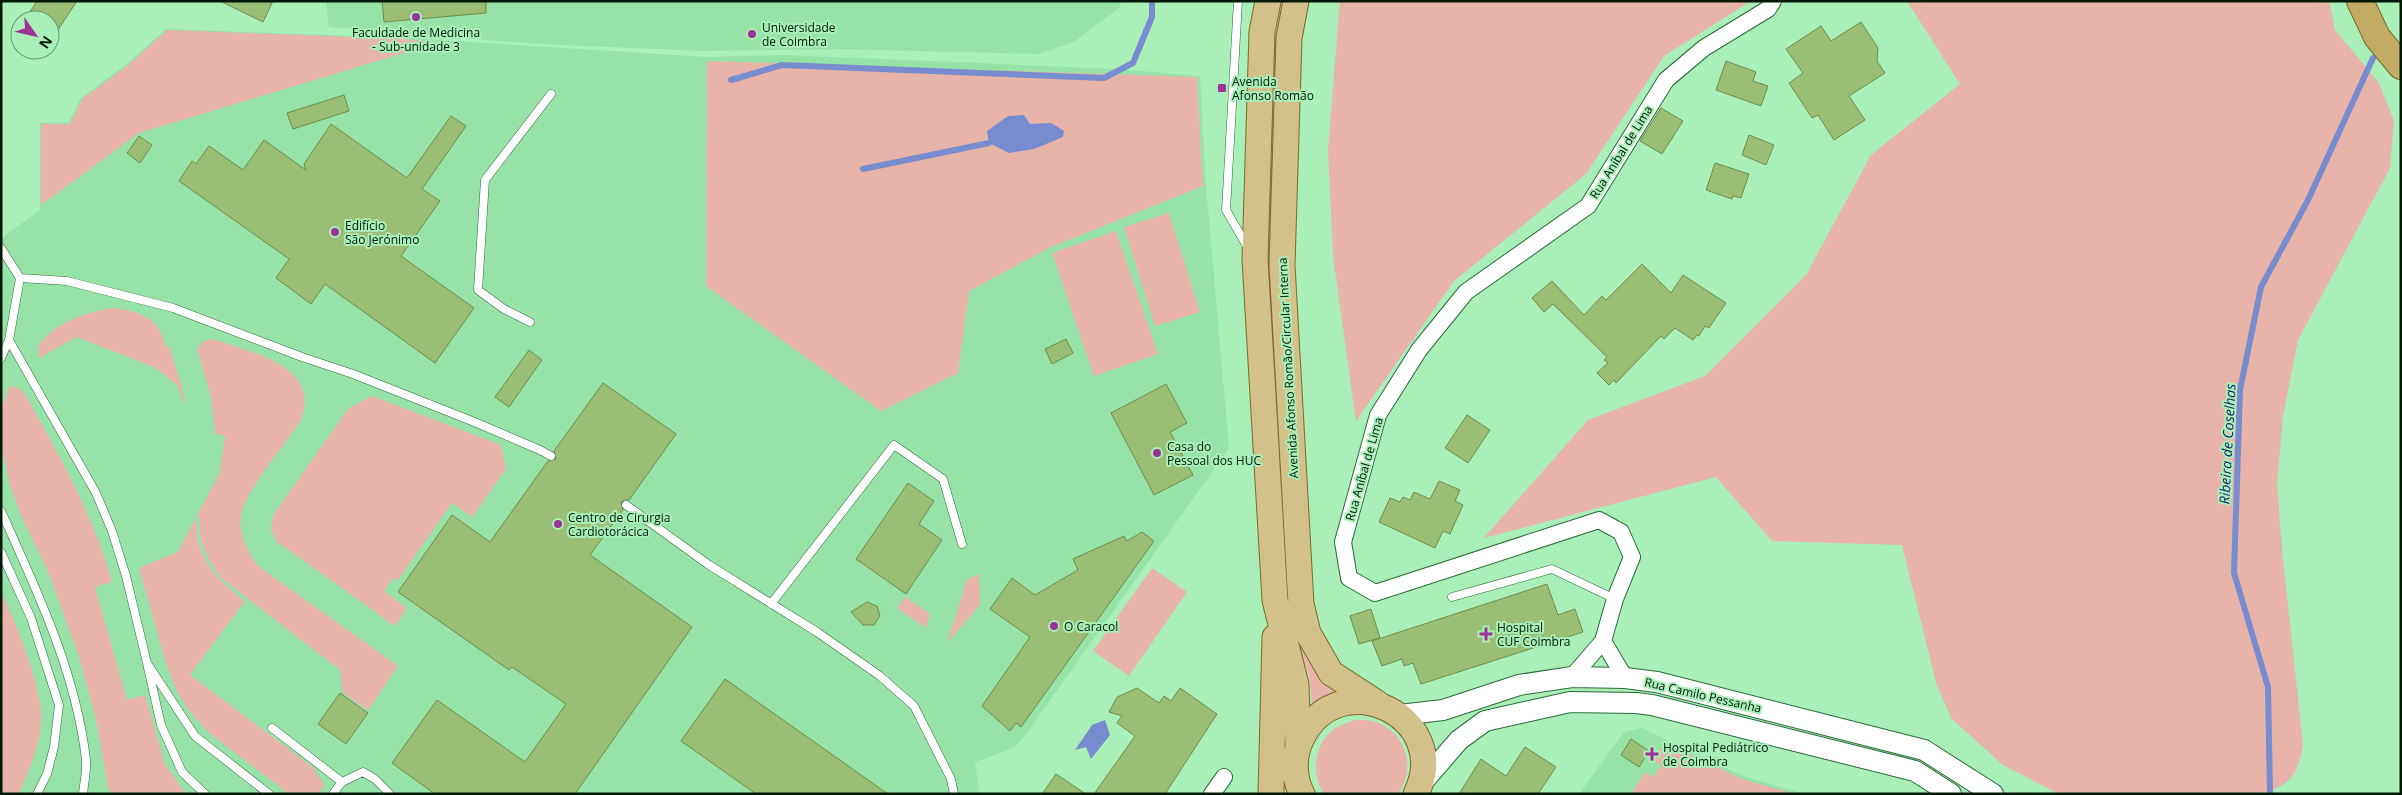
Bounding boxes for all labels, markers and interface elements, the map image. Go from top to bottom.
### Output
north arrow [10,10,60,60]
marker: Faculdade de Medicina - Sub-unidade 3 [410,11,422,23]
place label: Universidade de Coimbra [762,19,836,50]
place label: Faculdade de Medicina - Sub-unidade 3 [352,24,480,55]
marker: Universidade de Coimbra [746,28,758,40]
text: N [35,33,57,53]
place label: Avenida Afonso Romão [1232,73,1314,104]
marker: Avenida Afonso Romão [1216,82,1228,94]
street label: Rua Aníbal de Lima [1585,102,1657,202]
place label: Edifício São Jerónimo [345,217,419,248]
marker: Edifício São Jerónimo [329,226,341,238]
street label: Avenida Afonso Romão/Circular Interna [1274,257,1302,479]
water label: Ribeira de Coselhas [2214,383,2240,505]
street label: Rua Aníbal de Lima [1341,415,1387,523]
place label: Casa do Pessoal dos HUC [1167,438,1261,469]
marker: Casa do Pessoal dos HUC [1151,447,1163,459]
place label: Centro de Cirurgia Cardiotorácica [568,509,670,540]
marker: Centro de Cirurgia Cardiotorácica [552,518,564,530]
place label: O Caracol [1064,618,1118,635]
place label: Hospital CUF Coimbra [1497,619,1570,650]
marker: O Caracol [1048,620,1060,632]
marker: Hospital CUF Coimbra [1479,627,1493,641]
street label: Rua Camilo Pessanha [1643,673,1763,717]
place label: Hospital Pediátrico de Coimbra [1663,739,1768,770]
marker: Hospital Pediátrico de Coimbra [1645,747,1659,761]

